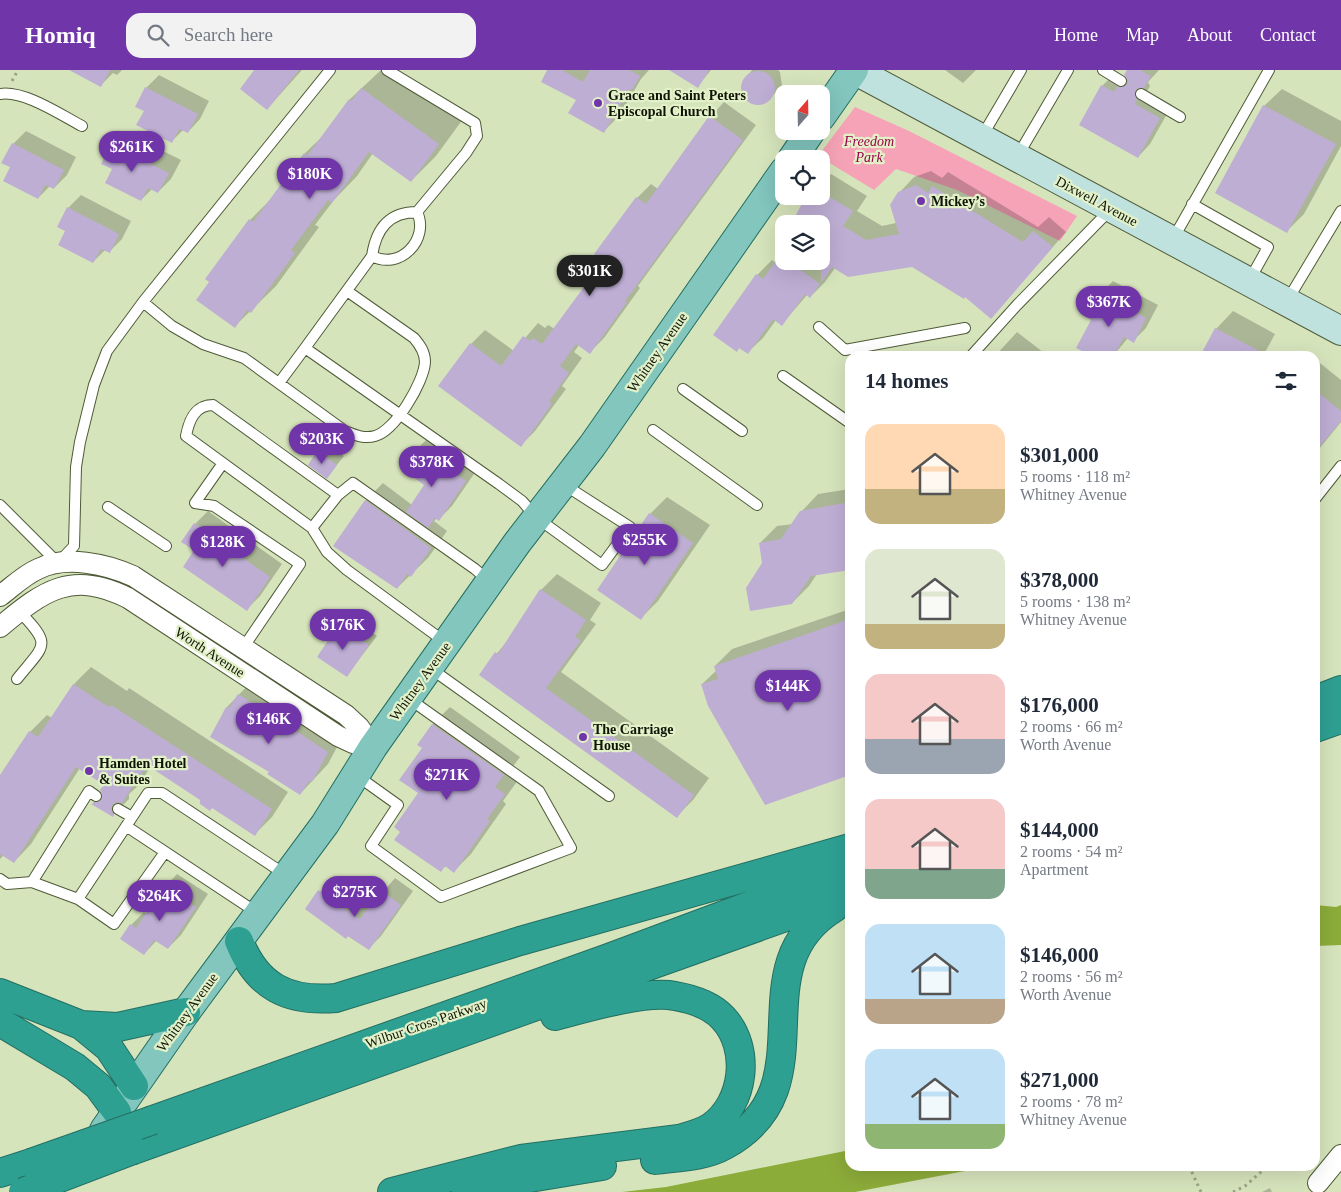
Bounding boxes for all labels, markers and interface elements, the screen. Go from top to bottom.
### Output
search box [126,13,476,58]
icon: search [144,21,172,49]
text: Homiq [25,22,96,48]
text: Search here [184,24,273,45]
text: Home [1054,25,1098,45]
text: Map [1126,25,1159,45]
text: About [1187,25,1232,45]
text: Contact [1260,25,1316,45]
north arrow [775,85,830,140]
map controls [775,85,830,270]
place label: Grace and Saint Peters Episcopal Church [608,88,747,119]
marker: Grace and Saint Peters Episcopal Church [592,97,604,109]
pin: $261K [97,131,167,173]
park label: Freedom Park [843,134,894,165]
text: $261K [110,138,154,155]
button: locate [775,150,830,205]
pin: $180K [275,158,345,200]
text: $180K [288,165,332,182]
street label: Dixwell Avenue [1053,174,1140,229]
place label: Mickey’s [931,194,985,209]
marker: Mickey’s [915,195,927,207]
button: layers [775,215,830,270]
pin: $301K [555,254,625,297]
text: $301K [568,262,612,279]
pin: $367K [1074,286,1144,328]
text: $367K [1087,293,1131,310]
street label: Whitney Avenue [624,310,690,395]
icon: filters [1272,367,1300,395]
text: 14 homes [865,369,948,393]
pin: $203K [287,422,357,465]
text: $203K [300,430,344,447]
text: $301,000 [1020,443,1099,467]
icon: home [905,444,965,504]
pin: $378K [397,446,467,488]
text: $378K [410,453,454,470]
text: 5 rooms · 118 m² [1020,468,1130,485]
text: Whitney Avenue [1020,486,1127,503]
pin: $255K [610,524,680,566]
pin: $128K [188,526,258,568]
text: $255K [623,531,667,548]
text: $128K [201,533,245,550]
text: $378,000 [1020,568,1099,592]
icon: home [905,569,965,629]
text: 5 rooms · 138 m² [1020,593,1131,610]
pin: $176K [308,608,378,651]
text: Whitney Avenue [1020,611,1127,628]
text: $176K [321,616,365,633]
street label: Worth Avenue [172,624,247,680]
street label: Whitney Avenue [387,639,454,723]
pin: $144K [753,670,823,712]
text: $144K [766,677,810,694]
text: $176,000 [1020,693,1099,717]
icon: home [905,694,965,754]
pin: $146K [234,702,304,745]
text: $146K [247,710,291,727]
text: 2 rooms · 66 m² [1020,718,1123,735]
place label: The Carriage House [593,722,673,753]
marker: The Carriage House [577,731,589,743]
text: Worth Avenue [1020,736,1111,753]
place label: Hamden Hotel & Suites [99,756,187,787]
pin: $271K [412,758,482,801]
marker: Hamden Hotel & Suites [83,765,95,777]
text: $271K [425,766,469,783]
text: $144,000 [1020,818,1099,842]
icon: home [905,819,965,879]
text: 2 rooms · 54 m² [1020,843,1123,860]
text: Apartment [1020,861,1088,878]
pin: $275K [320,876,390,918]
pin: $264K [125,880,195,922]
text: $275K [333,883,377,900]
text: $264K [138,887,182,904]
text: $146,000 [1020,943,1099,967]
icon: home [905,944,965,1004]
text: 2 rooms · 56 m² [1020,968,1123,985]
street label: Whitney Avenue [154,970,221,1054]
text: Worth Avenue [1020,986,1111,1003]
street label: Wilbur Cross Parkway [364,996,489,1051]
text: $271,000 [1020,1068,1099,1092]
icon: home [905,1069,965,1129]
text: 2 rooms · 78 m² [1020,1093,1123,1110]
text: Whitney Avenue [1020,1111,1127,1128]

